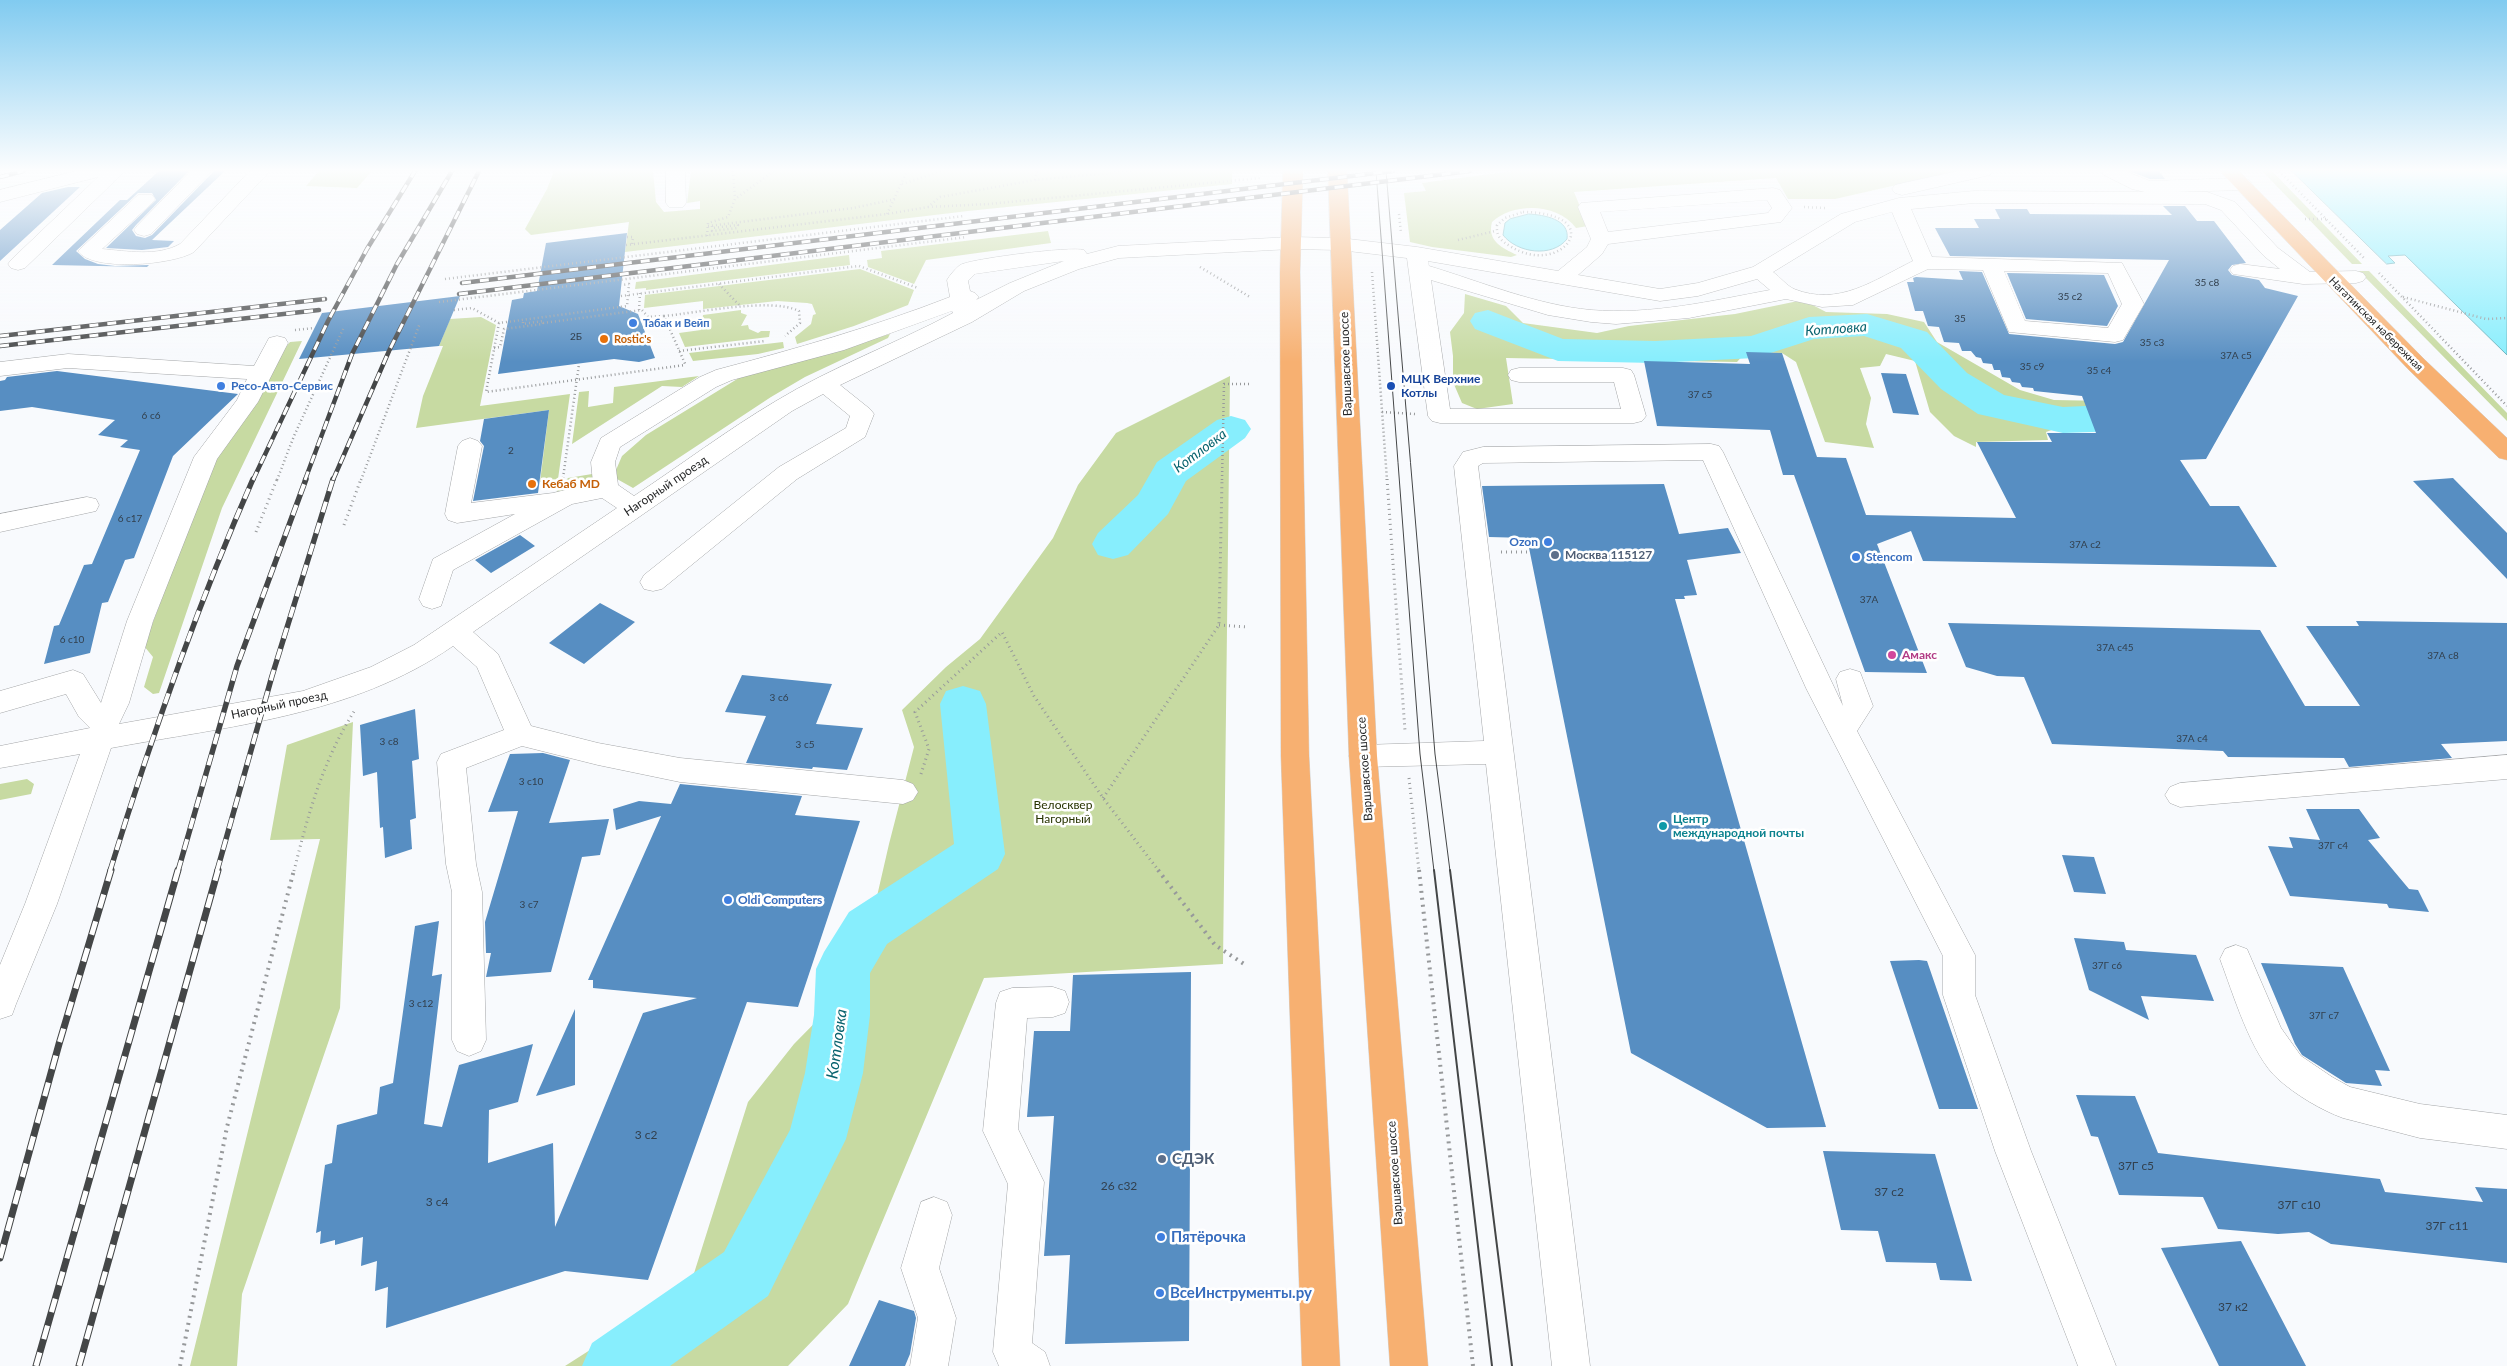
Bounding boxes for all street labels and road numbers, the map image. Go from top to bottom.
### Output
street label: Нагатинская набережная [2326,274,2426,374]
street label: Варшавское шоссе [1337,312,1355,416]
street label: Нагорный проезд [621,453,711,519]
street label: Нагорный проезд [230,688,328,722]
street label: Варшавское шоссе [1354,716,1376,822]
street label: Варшавское шоссе [1384,1120,1406,1226]

